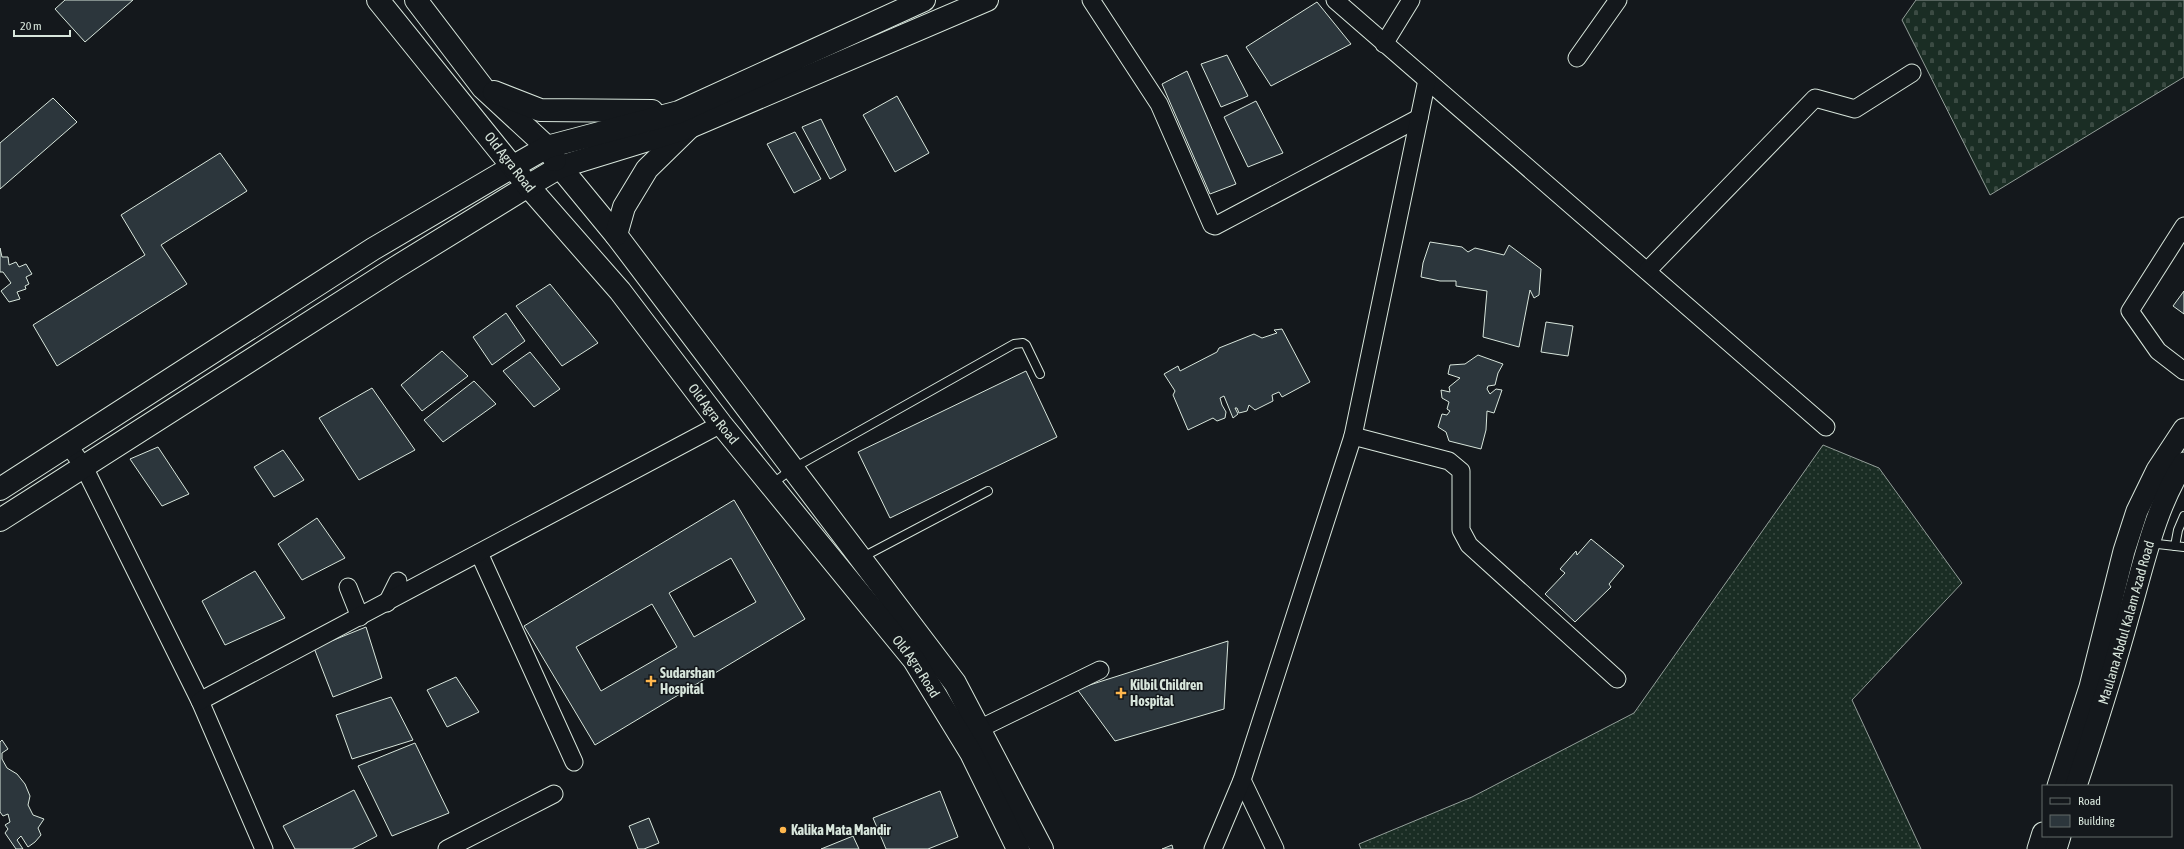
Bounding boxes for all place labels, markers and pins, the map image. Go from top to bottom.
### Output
place label: Sudarshan Hospital [660,665,715,697]
marker: Sudarshan Hospital [645,675,657,687]
place label: Kilbil Children Hospital [1130,677,1203,709]
marker: Kilbil Children Hospital [1115,687,1127,699]
place label: Kalika Mata Mandir [791,822,891,838]
marker: Kalika Mata Mandir [778,825,788,835]

